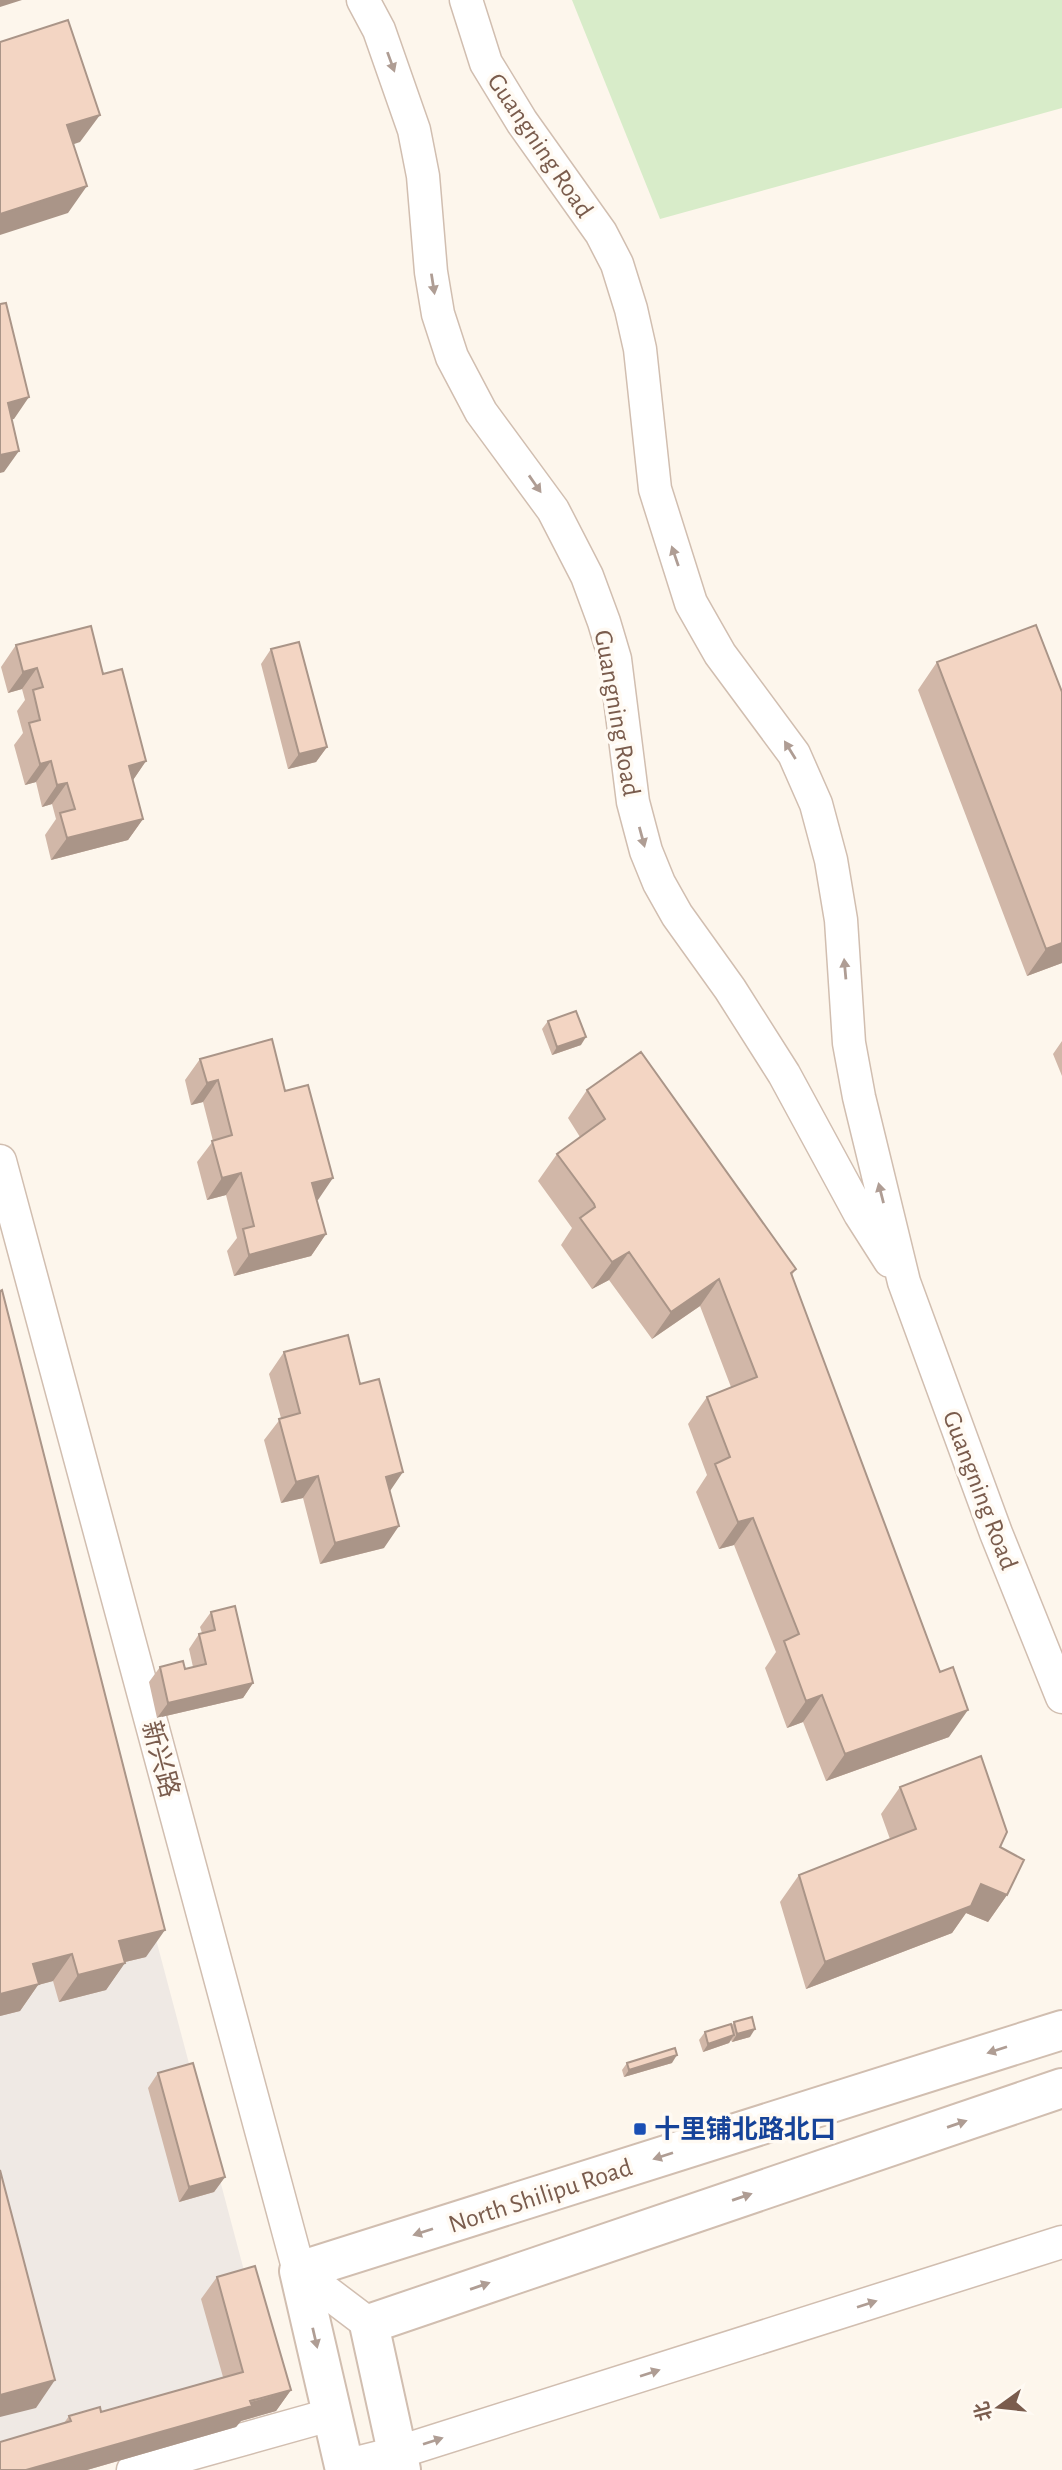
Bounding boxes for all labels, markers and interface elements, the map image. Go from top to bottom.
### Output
one-way arrow [386,51,397,72]
street label: Guangning Road [482,69,598,222]
one-way arrow [428,273,439,295]
one-way arrow [528,475,542,493]
one-way arrow [669,545,680,566]
street label: Guangning Road [590,628,644,798]
one-way arrow [784,740,797,760]
one-way arrow [637,827,648,849]
one-way arrow [839,957,850,979]
one-way arrow [875,1181,886,1203]
street label: Guangning Road [938,1407,1022,1573]
street label: 新兴路 [137,1718,184,1800]
one-way arrow [986,2046,1007,2056]
place label: 十里铺北路北口 [654,2115,836,2143]
one-way arrow [947,2118,968,2129]
marker: 十里铺北路北口 [632,2121,648,2137]
one-way arrow [653,2151,674,2162]
street label: North Shilipu Road [445,2154,635,2238]
one-way arrow [732,2191,753,2202]
one-way arrow [412,2227,433,2238]
one-way arrow [470,2280,491,2291]
one-way arrow [857,2298,878,2309]
one-way arrow [309,2327,320,2349]
one-way arrow [640,2367,661,2377]
north arrow [964,2372,1034,2442]
text: 北 [971,2399,996,2423]
one-way arrow [423,2435,444,2446]

